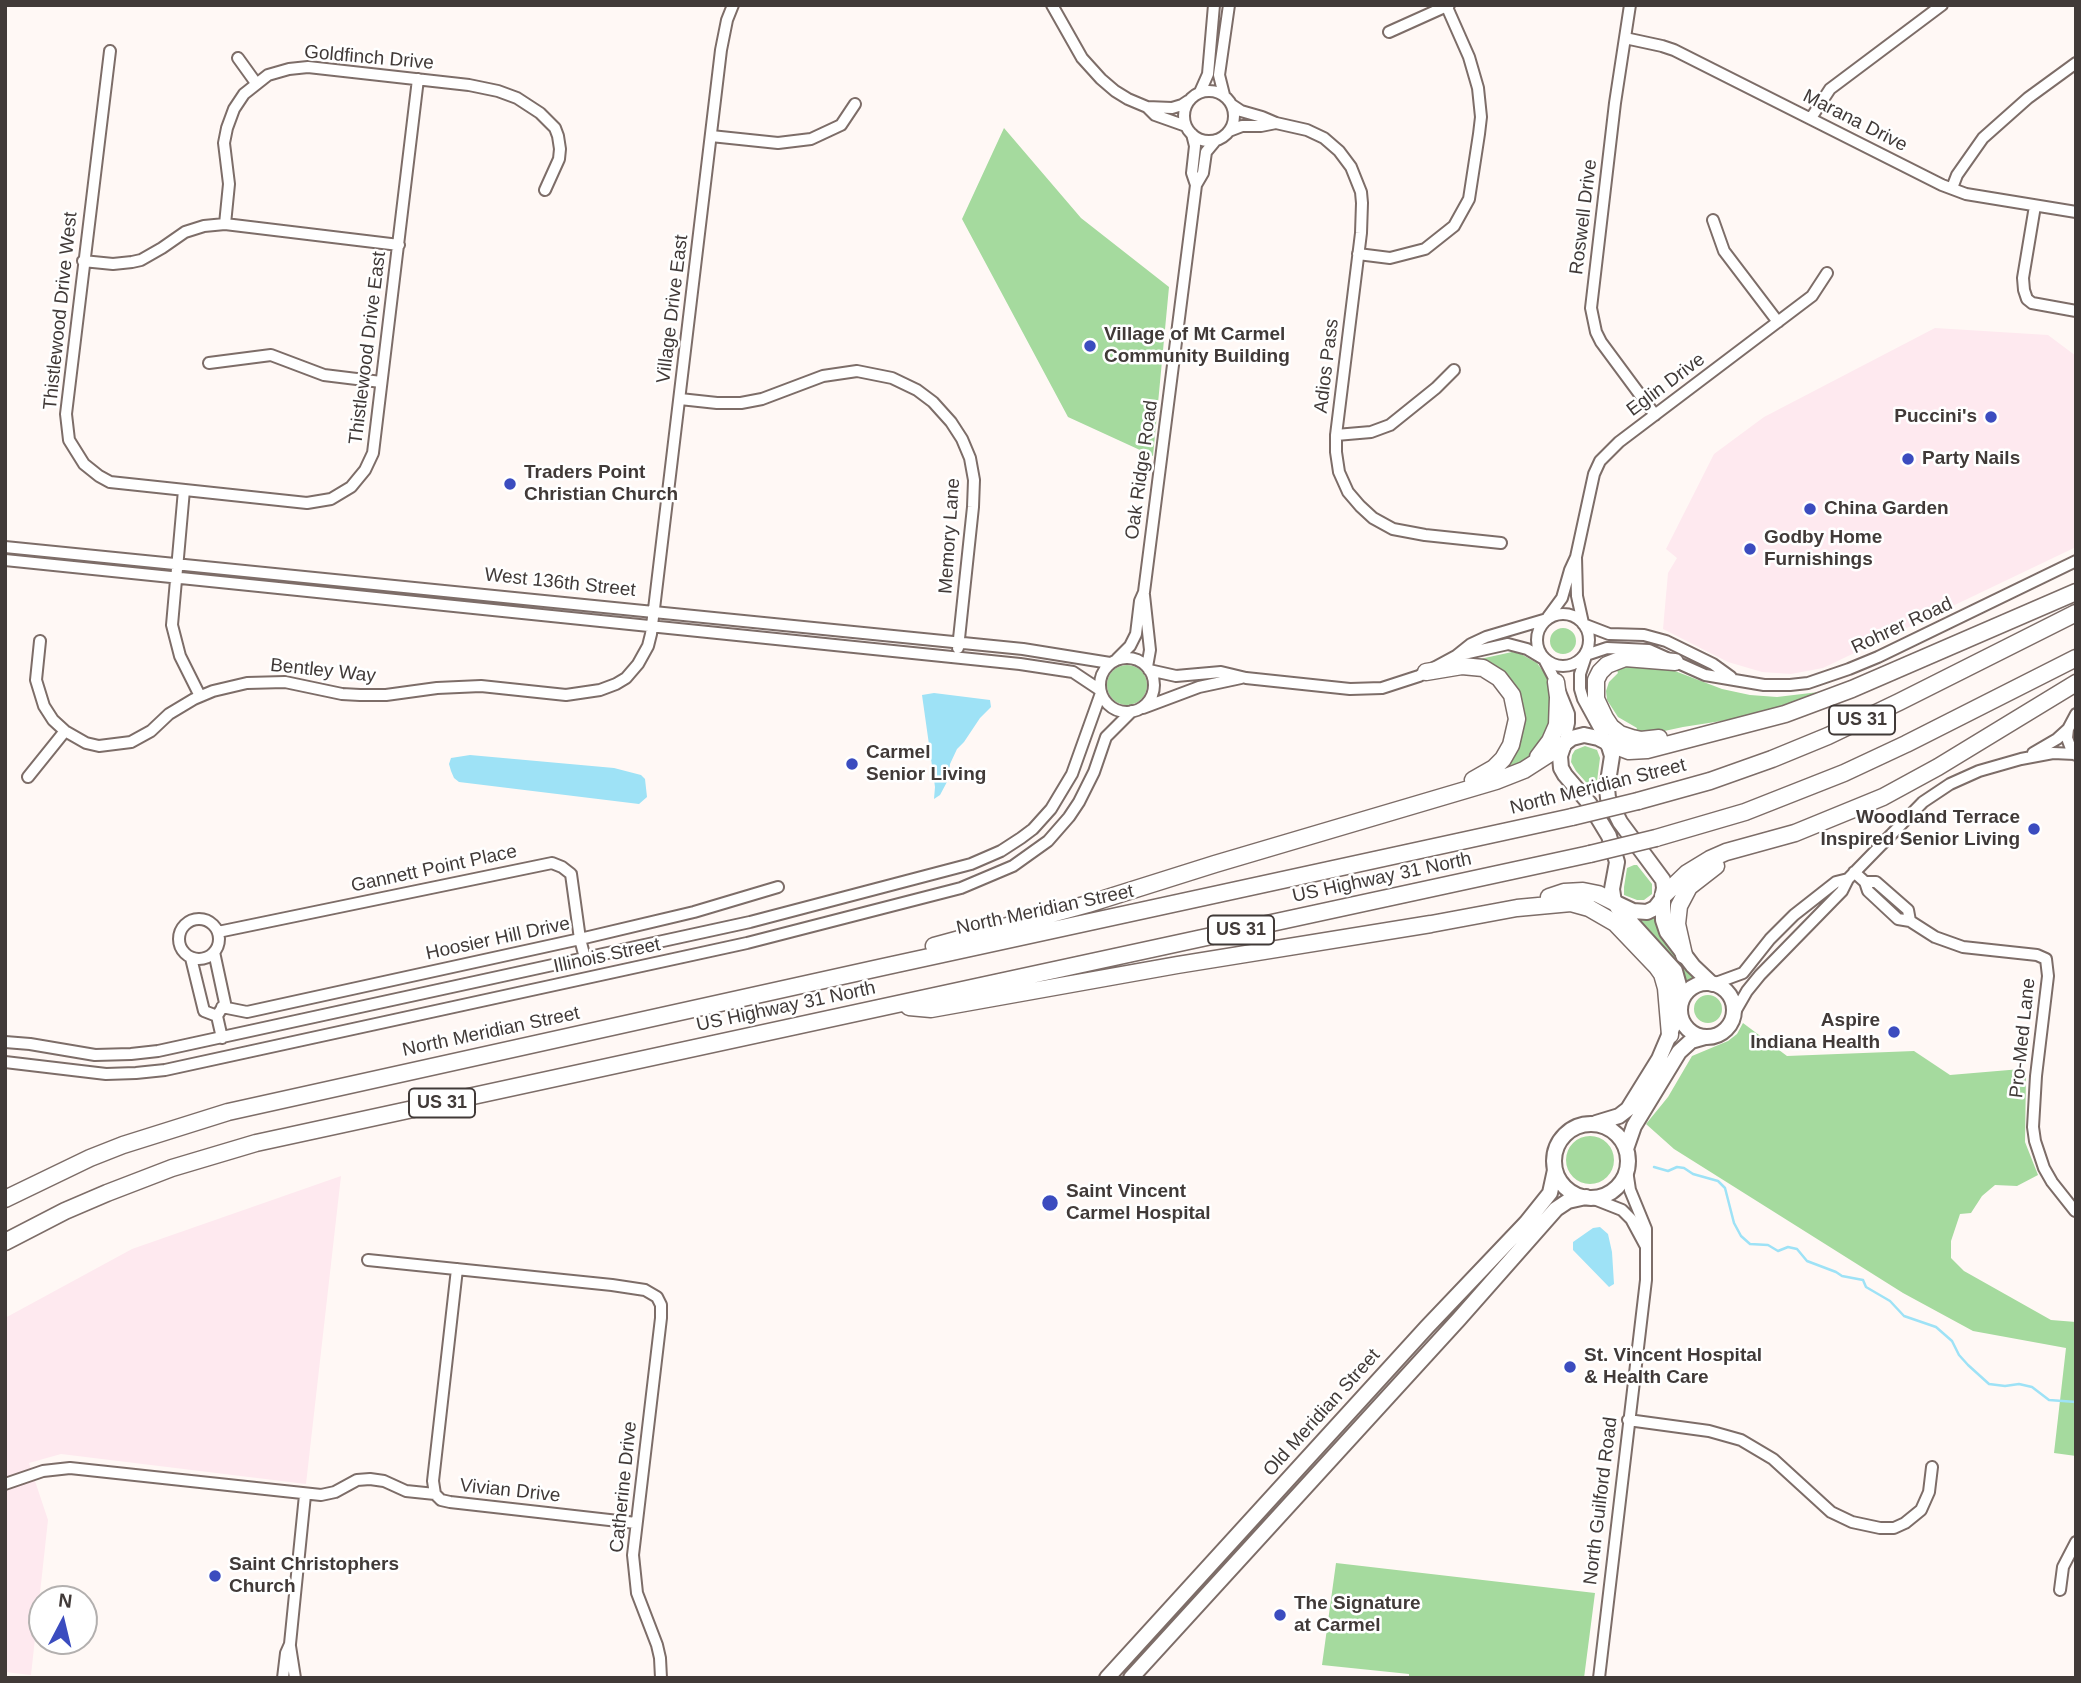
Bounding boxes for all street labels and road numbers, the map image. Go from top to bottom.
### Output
street label: Goldfinch Drive [303,41,435,75]
street label: Marana Drive [1799,85,1911,157]
street label: Roswell Drive [1566,158,1602,276]
street label: Thistlewood Drive West [39,211,83,411]
street label: Village Drive East [653,233,693,385]
street label: Thistlewood Drive East [345,250,391,446]
street label: Adios Pass [1310,317,1344,415]
street label: Eglin Drive [1622,348,1710,422]
street label: Oak Ridge Road [1121,399,1163,541]
street label: Memory Lane [935,477,965,595]
street label: West 136th Street [483,564,637,602]
street label: Rohrer Road [1848,593,1956,659]
street label: Bentley Way [269,654,377,688]
road number: US 31 [1829,706,1895,734]
street label: North Meridian Street [1508,754,1688,820]
street label: Gannett Point Place [349,840,519,898]
street label: US Highway 31 North [1290,848,1474,908]
street label: North Meridian Street [954,880,1136,940]
street label: Hoosier Hill Drive [424,913,572,965]
road number: US 31 [1208,916,1274,945]
street label: Illinois Street [551,934,663,978]
street label: US Highway 31 North [694,977,878,1037]
street label: Pro-Med Lane [2005,977,2041,1099]
street label: North Meridian Street [400,1002,582,1062]
road number: US 31 [409,1088,475,1118]
street label: Old Meridian Street [1259,1345,1385,1481]
street label: North Guilford Road [1579,1416,1623,1586]
street label: Catherine Drive [606,1420,642,1554]
street label: Vivian Drive [459,1474,561,1508]

